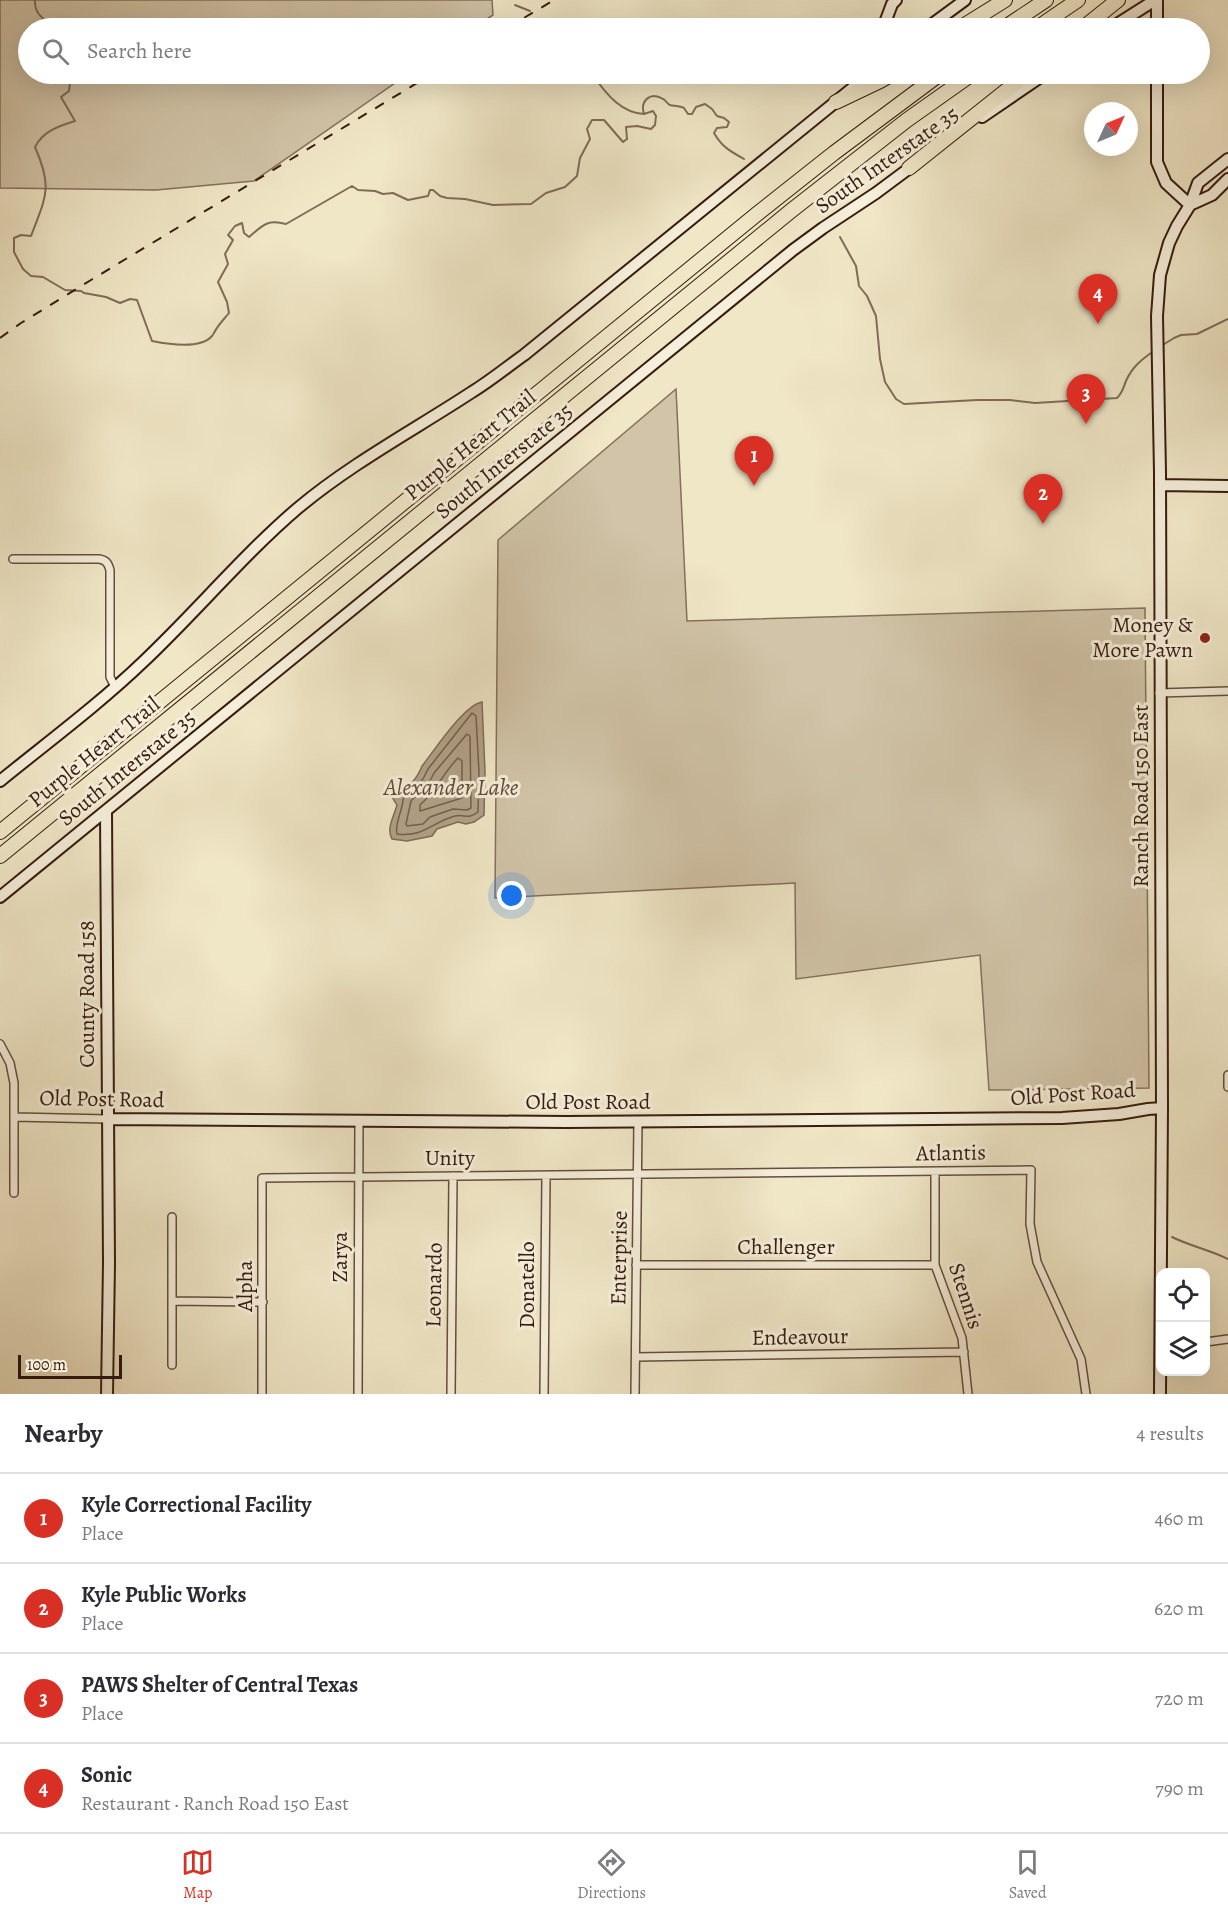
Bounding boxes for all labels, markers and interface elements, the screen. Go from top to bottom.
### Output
search box [18,18,1210,84]
icon: search [39,35,72,68]
text: Search here [87,36,192,66]
street label: South Interstate 35 [809,99,965,221]
north arrow [1084,102,1138,156]
pin: 4 [1078,274,1118,324]
pin: 3 [1066,374,1106,424]
street label: Purple Heart Trail [398,383,542,507]
street label: South Interstate 35 [429,396,579,526]
pin: 1 [734,436,774,486]
pin: 2 [1024,474,1062,524]
place label: Money & More Pawn [1092,610,1194,665]
marker: Money & More Pawn [1198,631,1212,645]
street label: Purple Heart Trail [22,690,166,814]
street label: South Interstate 35 [52,703,202,833]
street label: Ranch Road 150 East [1126,705,1156,887]
water label: Alexander Lake [382,771,519,803]
your location [497,881,526,910]
street label: County Road 158 [72,920,102,1068]
street label: Old Post Road [1010,1075,1137,1113]
street label: Old Post Road [39,1083,165,1115]
street label: Old Post Road [525,1087,651,1117]
street label: Atlantis [915,1137,986,1169]
street label: Unity [425,1143,475,1173]
street label: Enterprise [603,1210,635,1306]
street label: Zarya [325,1231,355,1283]
street label: Challenger [737,1232,835,1262]
street label: Donatello [512,1241,542,1329]
street label: Leonardo [418,1242,450,1328]
street label: Stennis [941,1259,991,1333]
street label: Alpha [230,1260,260,1313]
map controls [1156,1268,1210,1376]
button: locate [1156,1268,1210,1322]
street label: Endeavour [751,1321,849,1353]
button: layers [1156,1322,1210,1376]
scale bar [18,1352,122,1380]
text: 100 m [27,1354,66,1376]
text: Nearby [24,1416,103,1451]
text: 4 results [1136,1420,1204,1447]
text: Kyle Correctional Facility [81,1490,311,1520]
text: 1 [40,1505,47,1532]
text: 460 m [1154,1505,1204,1532]
text: Place [81,1520,123,1547]
text: Kyle Public Works [81,1580,246,1610]
text: 2 [39,1595,48,1622]
text: 620 m [1154,1595,1204,1622]
text: Place [81,1610,123,1637]
text: PAWS Shelter of Central Texas [81,1670,358,1700]
text: 3 [39,1685,48,1712]
text: 720 m [1155,1685,1204,1712]
text: Place [81,1700,123,1727]
text: Sonic [81,1760,132,1790]
text: 4 [39,1775,48,1802]
text: 790 m [1155,1775,1204,1802]
text: Restaurant · Ranch Road 150 East [81,1790,349,1817]
tab: Map [181,1846,214,1904]
tab: Directions [577,1846,646,1904]
tab: Saved [1009,1846,1047,1904]

